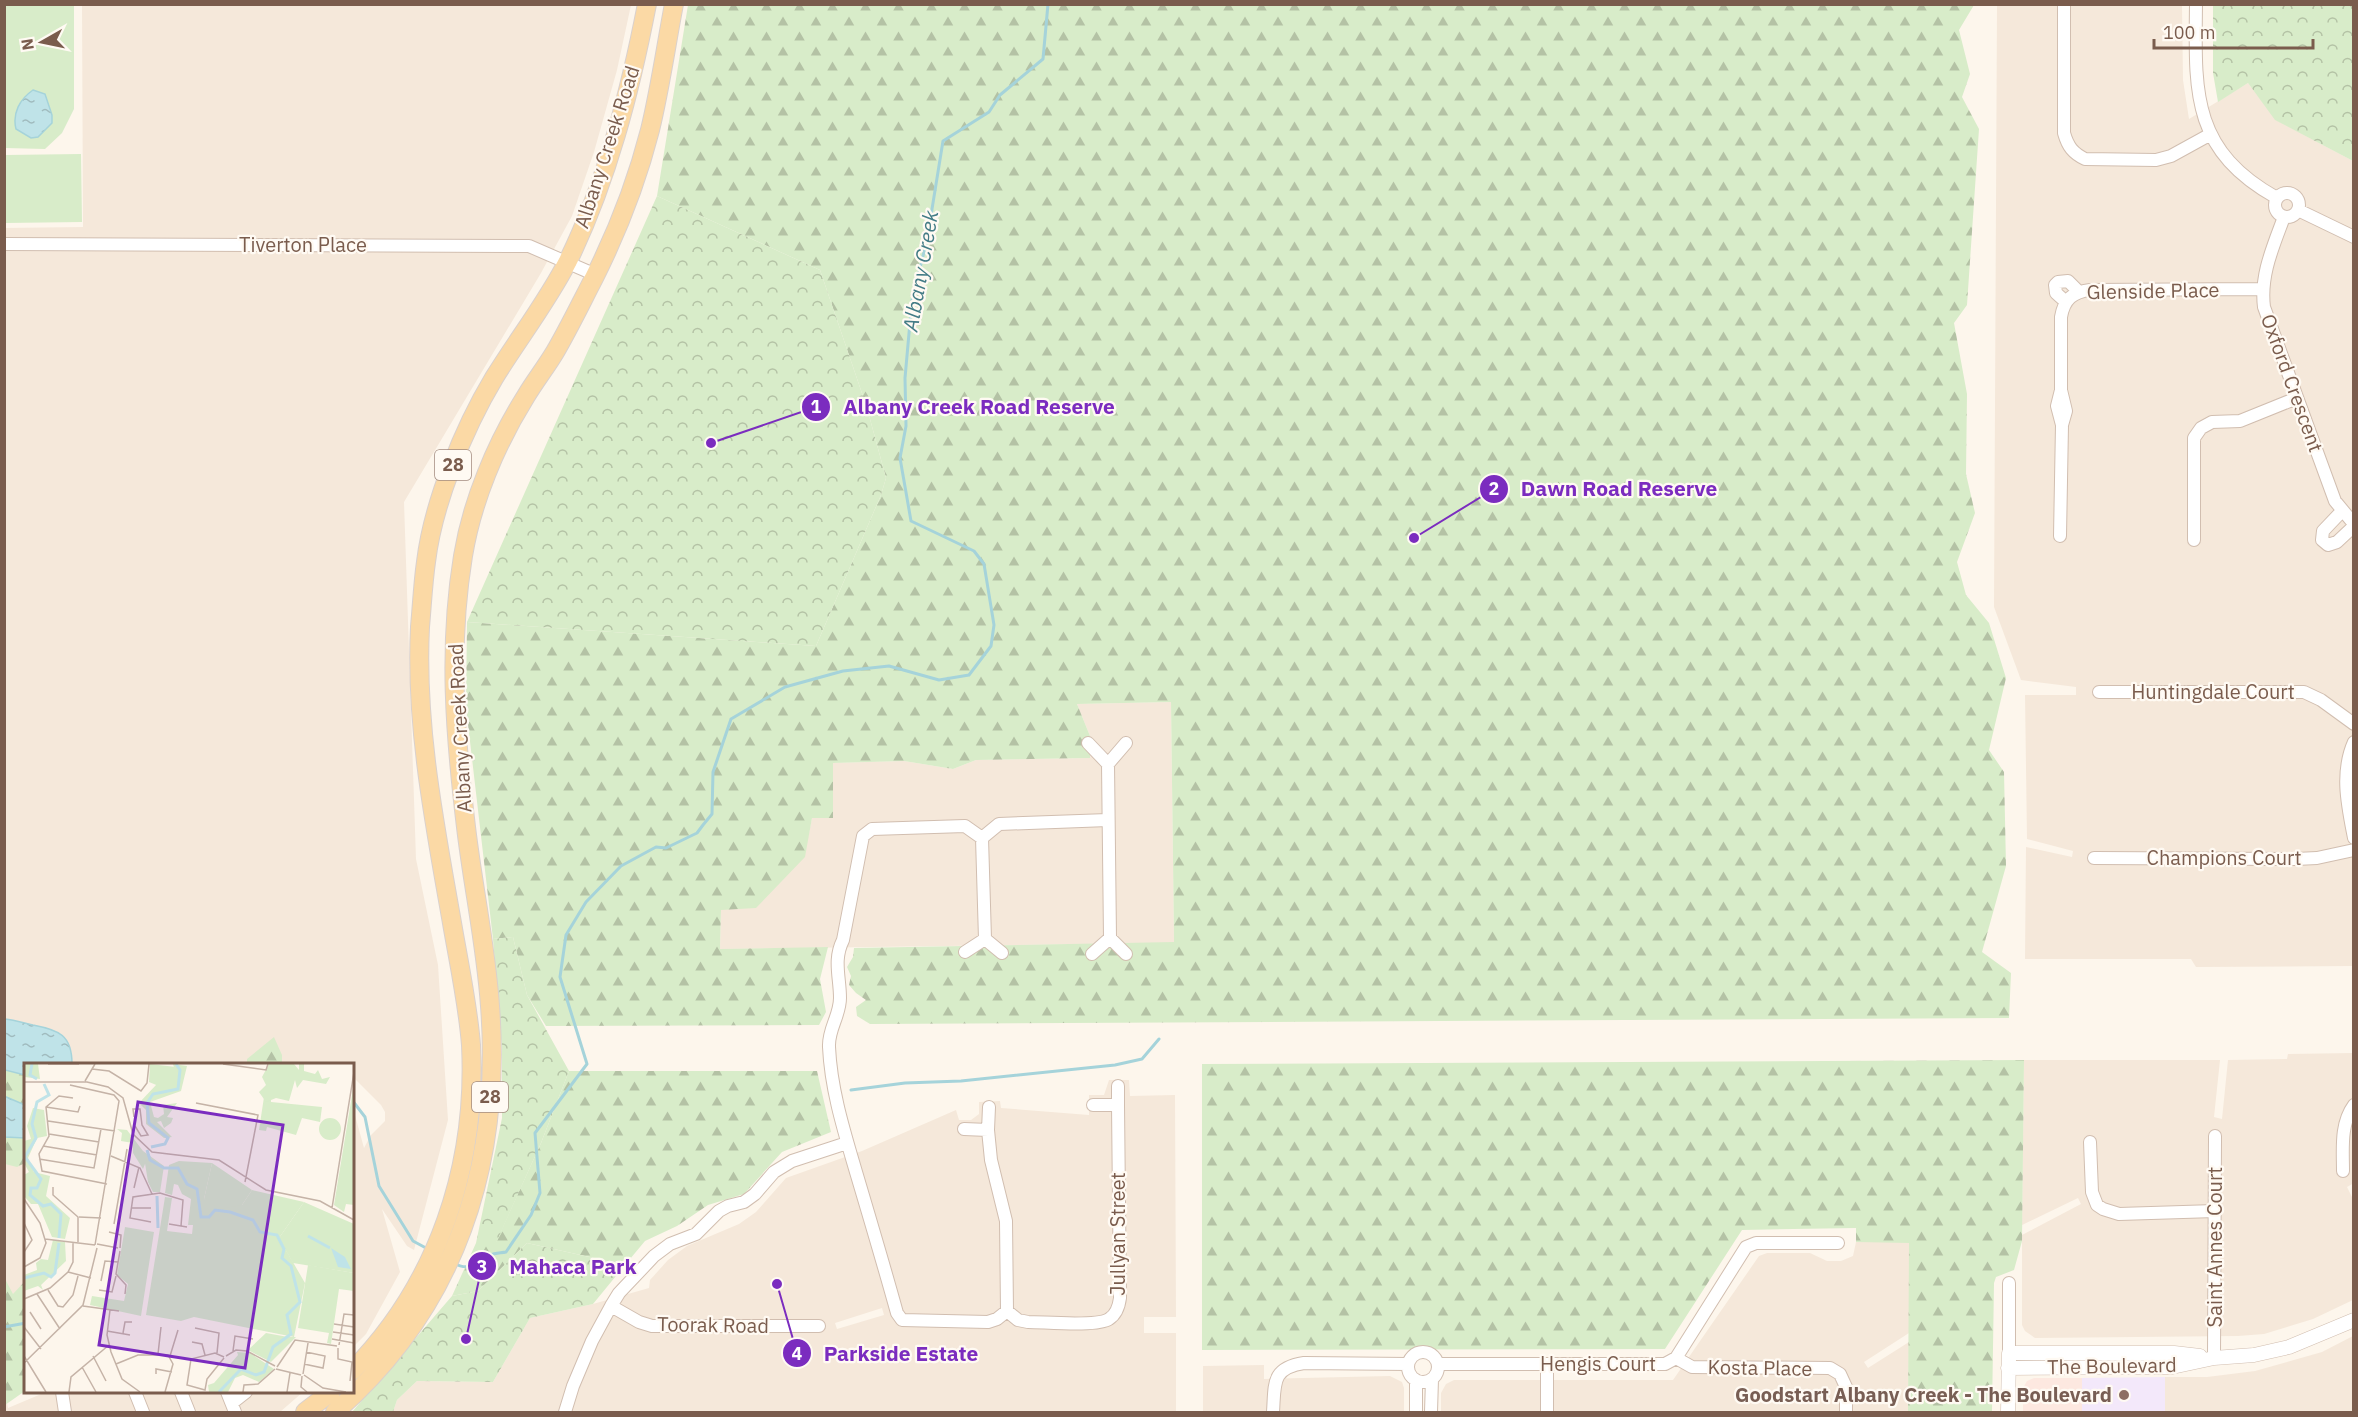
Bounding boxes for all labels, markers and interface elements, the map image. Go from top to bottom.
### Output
north arrow [12,12,72,72]
scale bar [2154,12,2313,50]
text: 100 m [2163,21,2215,44]
text: N [16,37,38,52]
street label: Albany Creek Road [568,62,646,232]
water label: Albany Creek [895,207,945,334]
street label: Tiverton Place [239,231,367,258]
street label: Glenside Place [2086,276,2220,305]
street label: Oxford Crescent [2255,310,2330,456]
callout: Albany Creek Road Reserve [801,387,1127,426]
text: Albany Creek Road Reserve [843,392,1115,420]
text: 1 [811,395,822,418]
road number: 28 [435,450,471,480]
callout: Dawn Road Reserve [1479,469,1730,508]
text: Dawn Road Reserve [1521,474,1717,502]
text: 2 [1489,477,1499,500]
street label: Albany Creek Road [442,643,477,813]
street label: Huntingdale Court [2131,678,2295,705]
street label: Champions Court [2147,844,2301,871]
inset map [24,1063,354,1393]
road number: 28 [472,1082,508,1112]
street label: Saint Annes Court [2201,1167,2228,1327]
street label: Jullyan Street [1104,1172,1131,1296]
callout: Mahaca Park [467,1247,648,1286]
text: Mahaca Park [509,1252,638,1280]
text: 3 [477,1255,487,1278]
street label: Toorak Road [657,1310,769,1339]
callout: Parkside Estate [782,1334,990,1373]
text: Parkside Estate [824,1339,979,1367]
text: 4 [792,1342,803,1365]
street label: Hengis Court [1540,1350,1656,1377]
street label: The Boulevard [2047,1351,2177,1380]
street label: Kosta Place [1707,1353,1813,1382]
place label: Goodstart Albany Creek - The Boulevard [1735,1381,2112,1408]
marker: Goodstart Albany Creek - The Boulevard [2117,1388,2131,1402]

